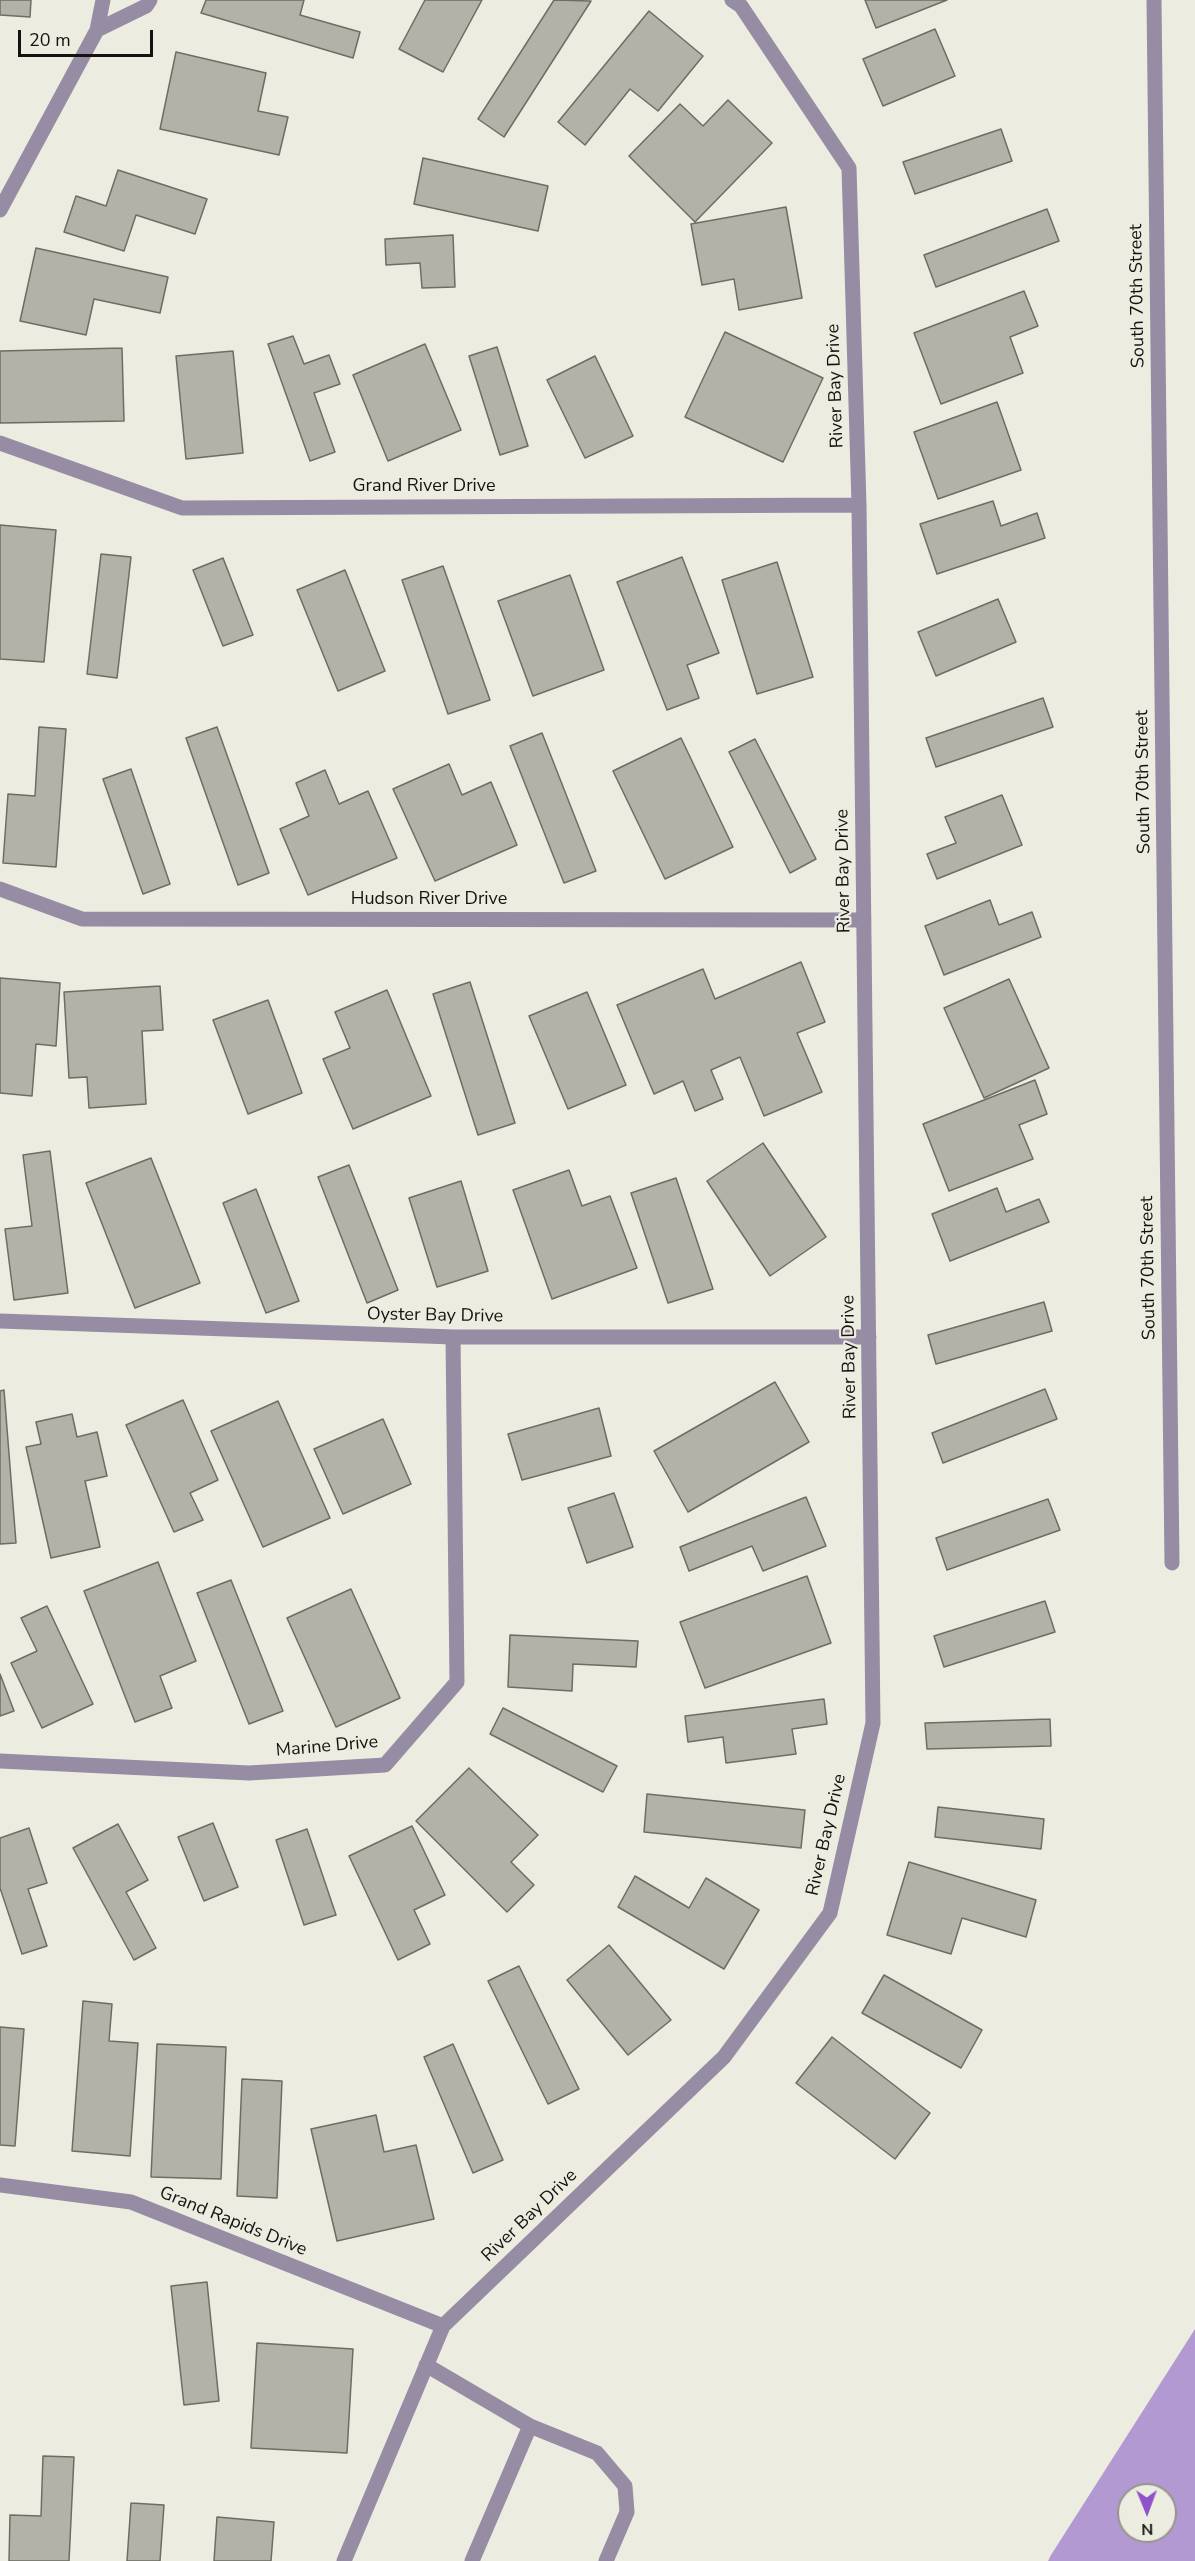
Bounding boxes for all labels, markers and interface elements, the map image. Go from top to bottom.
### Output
scale bar [21,18,156,56]
text: 20 m [29,28,71,52]
street label: South 70th Street [1126,224,1150,368]
street label: River Bay Drive [823,324,849,448]
street label: Grand River Drive [353,476,495,498]
street label: South 70th Street [1132,710,1156,854]
street label: River Bay Drive [832,809,856,933]
street label: Hudson River Drive [351,889,507,911]
street label: South 70th Street [1137,1196,1161,1340]
street label: River Bay Drive [838,1295,862,1419]
street label: Oyster Bay Drive [367,1304,503,1328]
street label: Marine Drive [275,1732,379,1762]
street label: River Bay Drive [803,1772,851,1898]
street label: River Bay Drive [478,2165,582,2267]
street label: Grand Rapids Drive [156,2183,310,2261]
north arrow [1117,2483,1177,2543]
text: N [1141,2518,1153,2540]

